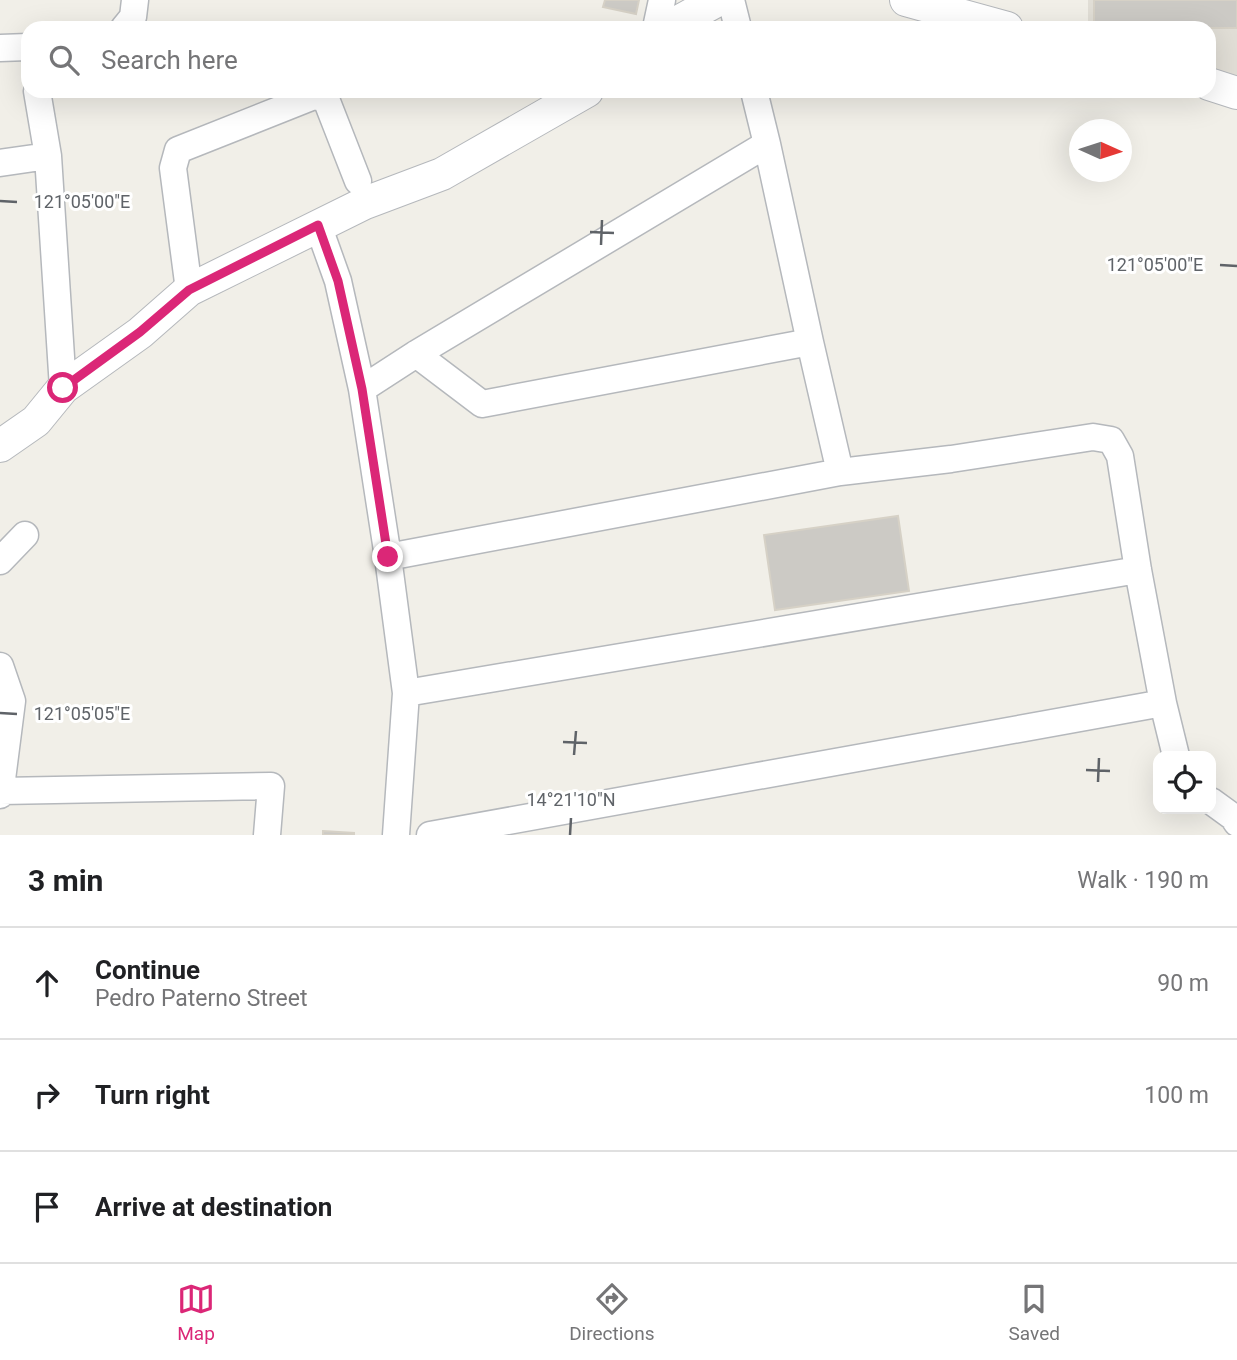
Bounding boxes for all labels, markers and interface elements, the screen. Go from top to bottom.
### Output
search box [21,21,1216,98]
icon: search [45,41,83,79]
text: Search here [101,45,238,75]
north arrow [1069,119,1132,182]
text: 121°05'00"E [34,191,130,212]
text: 121°05'00"E [1107,254,1203,275]
route start [47,372,78,403]
route end [372,541,403,572]
text: 121°05'05"E [34,703,130,724]
map controls [1153,751,1216,814]
button: locate [1153,751,1216,814]
text: 14°21'10"N [526,789,616,810]
text: 3 min [28,863,103,898]
text: Walk · 190 m [1077,867,1209,894]
text: Continue [95,955,200,985]
icon: ahead [28,964,66,1002]
text: 90 m [1157,970,1209,997]
text: Pedro Paterno Street [95,985,308,1012]
icon: right [28,1076,66,1114]
text: Turn right [95,1080,210,1110]
text: 100 m [1144,1082,1209,1109]
icon: arrive [28,1188,66,1226]
text: Arrive at destination [95,1192,332,1222]
tab: Map [177,1280,215,1345]
tab: Directions [569,1280,654,1345]
tab: Saved [1009,1280,1060,1345]

